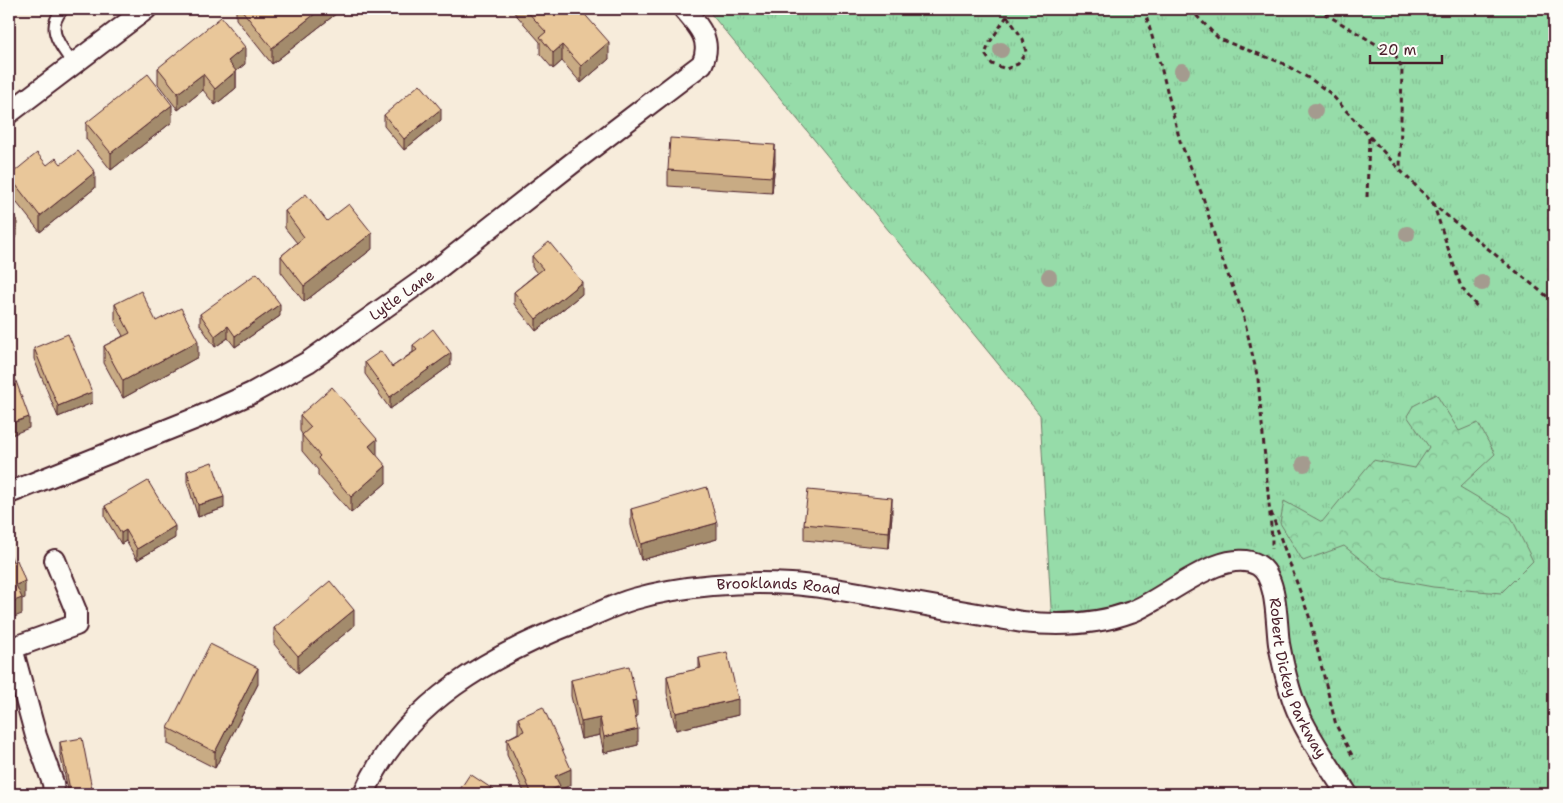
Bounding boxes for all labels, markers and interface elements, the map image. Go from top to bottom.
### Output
scale bar [1370,32,1443,64]
text: 20 m [1378,40,1417,60]
street label: Lytle Lane [365,265,439,325]
street label: Brooklands Road [716,573,842,600]
street label: Robert Dickey Parkway [1265,596,1331,762]

